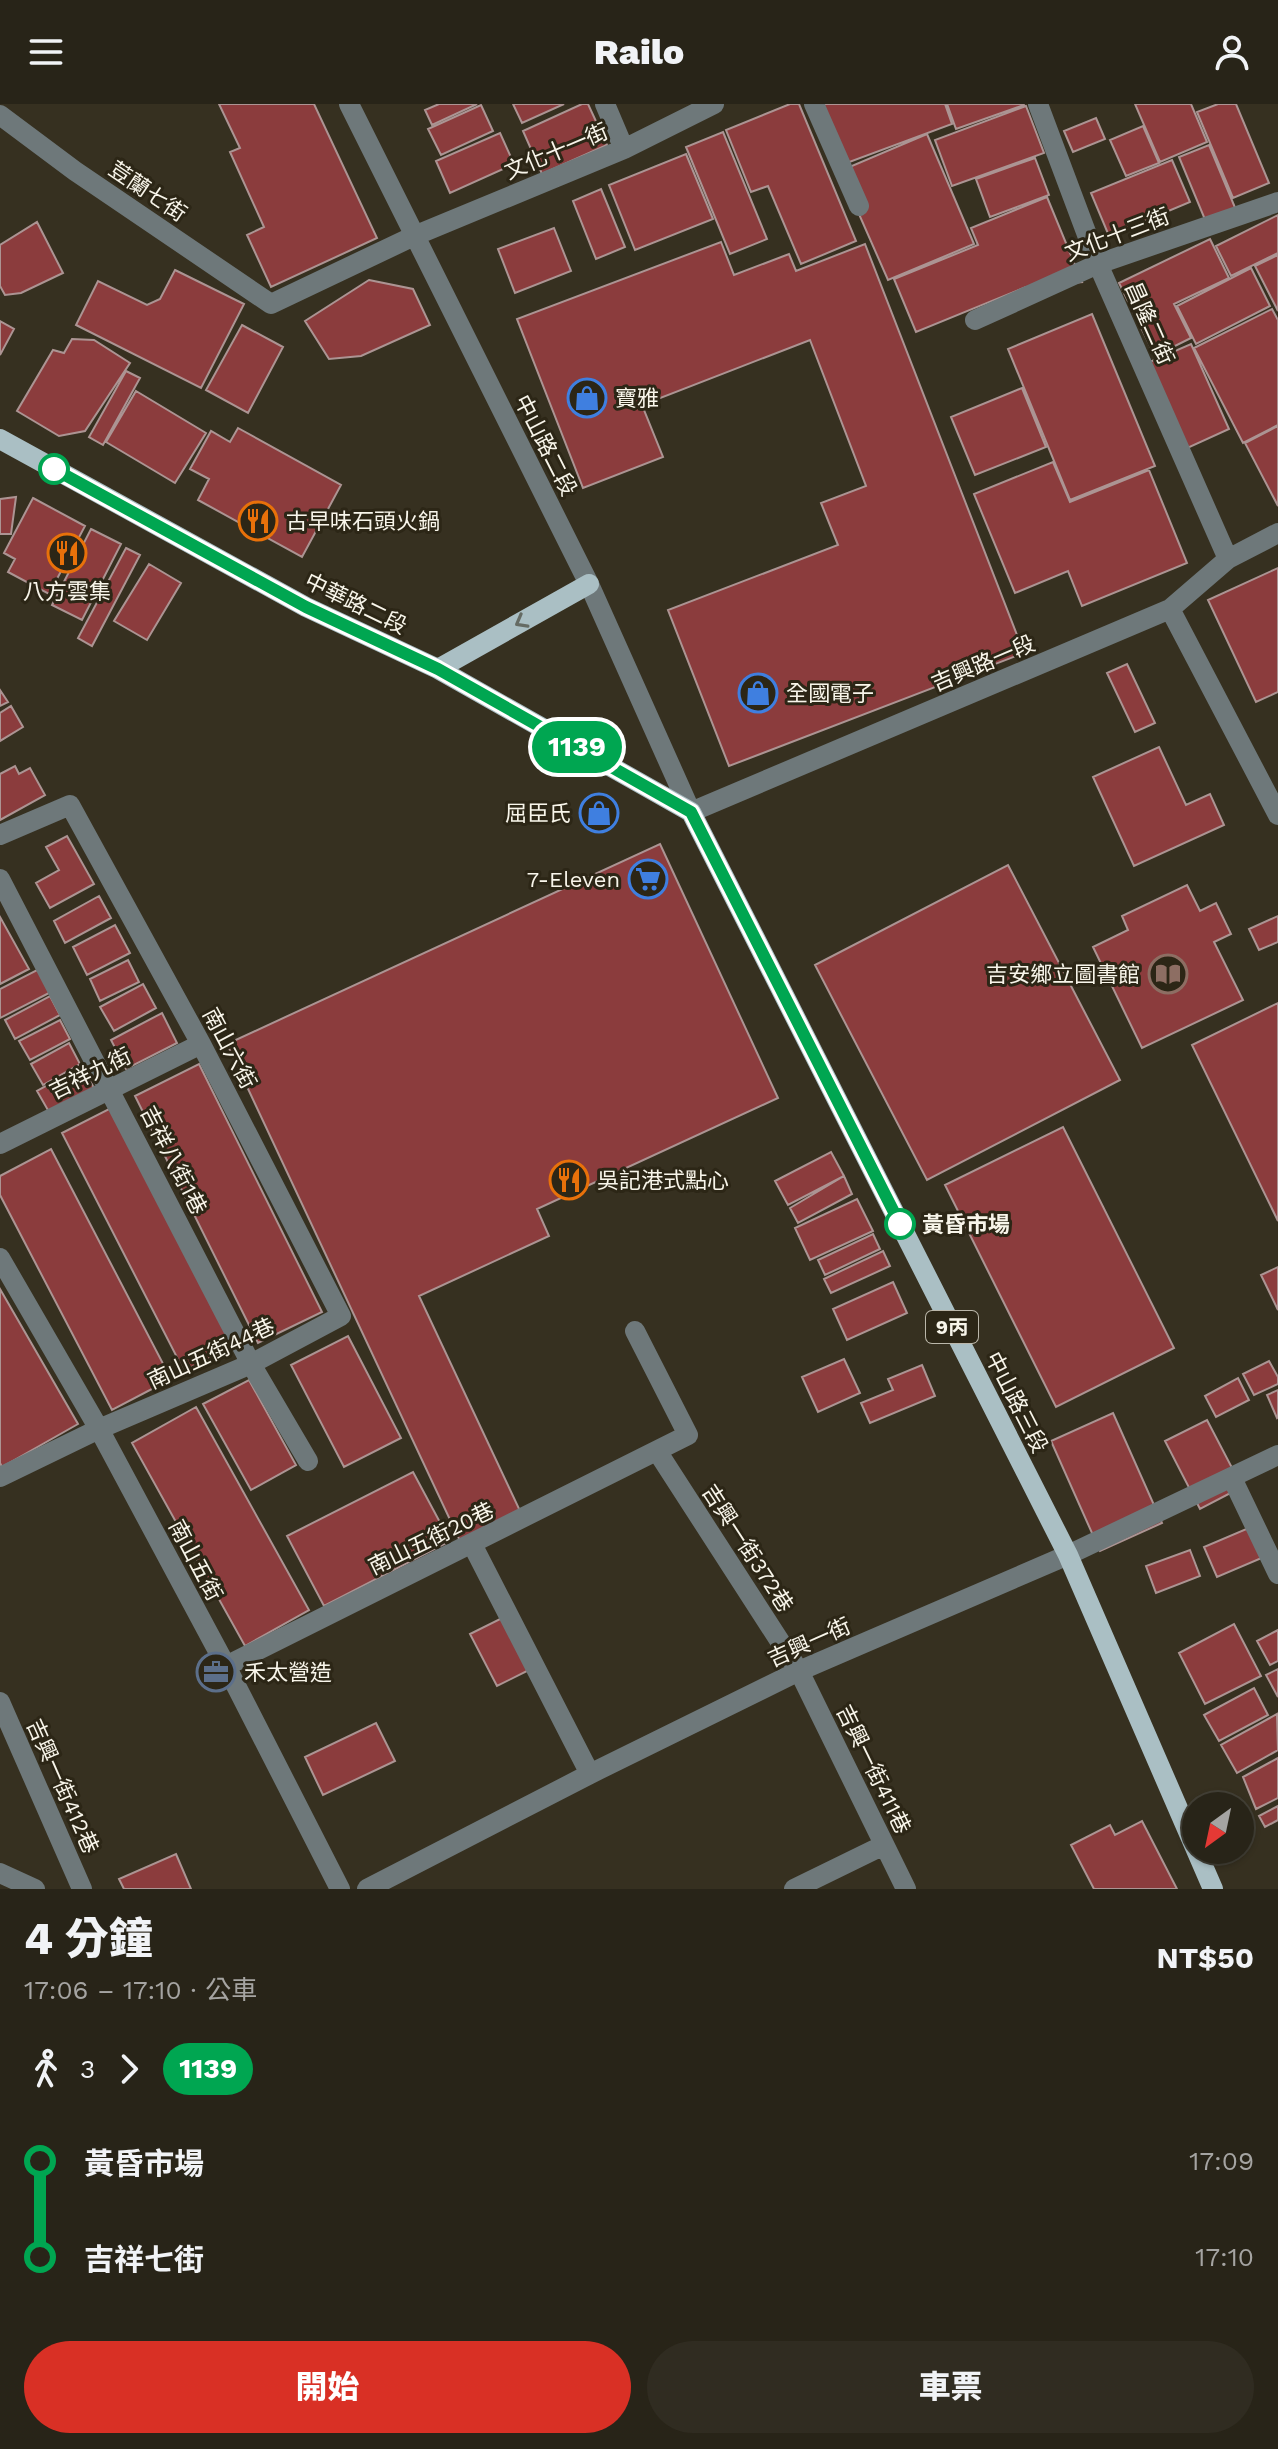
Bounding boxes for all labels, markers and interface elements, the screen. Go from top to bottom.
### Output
icon: menu [24,30,68,74]
icon: person [1210,30,1254,74]
text: Railo [594,31,684,73]
street label: 文化十一街 [501,118,612,184]
street label: 荳蘭七街 [104,156,191,226]
street label: 文化十三街 [1061,203,1173,266]
street label: 昌隆二街 [1120,278,1179,368]
shop icon: 寶雅 [566,377,608,419]
place label: 寶雅 [615,386,659,411]
street label: 中山路二段 [509,391,582,500]
unlabelled marker [39,454,69,484]
restaurant icon: 古早味石頭火鍋 [237,500,279,542]
place label: 古早味石頭火鍋 [286,509,440,534]
restaurant icon: 八方雲集 [46,532,88,574]
street label: 中華路二段 [301,568,411,639]
place label: 八方雲集 [23,579,111,604]
one-way arrow [515,612,529,628]
street label: 吉興路一段 [928,630,1039,696]
shop icon: 全國電子 [737,672,779,714]
place label: 全國電子 [786,681,874,706]
line badge: 1139 [521,721,633,773]
text: 1139 [548,730,606,763]
shop icon: 屈臣氏 [578,792,620,834]
place label: 屈臣氏 [505,801,571,826]
supermarket icon: 7-Eleven [627,858,669,900]
place label: 7-Eleven [527,867,620,892]
library icon: 吉安鄉立圖書館 [1147,953,1189,995]
place label: 吉安鄉立圖書館 [986,962,1140,987]
street label: 南山六街 [198,1004,261,1093]
street label: 吉祥九街 [45,1043,135,1104]
street label: 吉祥八街1巷 [135,1102,212,1219]
restaurant icon: 吳記港式點心 [548,1159,590,1201]
place label: 吳記港式點心 [597,1168,729,1193]
marker: 黃昏市場 [885,1209,915,1239]
place label: 黃昏市場 [922,1212,1010,1237]
road number: 9丙 [926,1311,978,1343]
street label: 南山五街44巷 [144,1313,279,1394]
street label: 中山路三段 [980,1348,1053,1457]
street label: 吉興一街372巷 [697,1480,798,1617]
street label: 南山五街20巷 [364,1497,498,1580]
street label: 南山五街 [164,1516,227,1605]
street label: 吉興一街 [764,1613,854,1672]
office icon: 禾太營造 [195,1651,237,1693]
place label: 禾太營造 [244,1660,332,1685]
street label: 吉興一街411巷 [832,1701,916,1838]
street label: 吉興一街412巷 [22,1715,103,1857]
north arrow [1182,1792,1254,1864]
map controls [1182,1792,1254,1864]
text: 4 分鐘 [24,1913,153,1965]
text: NT$50 [1157,1940,1254,1975]
text: 17:06 – 17:10 · 公車 [24,1975,257,2005]
icon: walk [24,2047,68,2091]
icon: forward [107,2047,151,2091]
text: 1139 [179,2052,237,2085]
text: 3 [80,2054,95,2084]
text: 黃昏市場 [84,2146,204,2181]
text: 17:09 [1189,2146,1254,2176]
text: 吉祥七街 [84,2242,204,2277]
text: 17:10 [1195,2242,1254,2272]
button: 開始 [24,2341,631,2433]
button: 車票 [647,2341,1254,2433]

